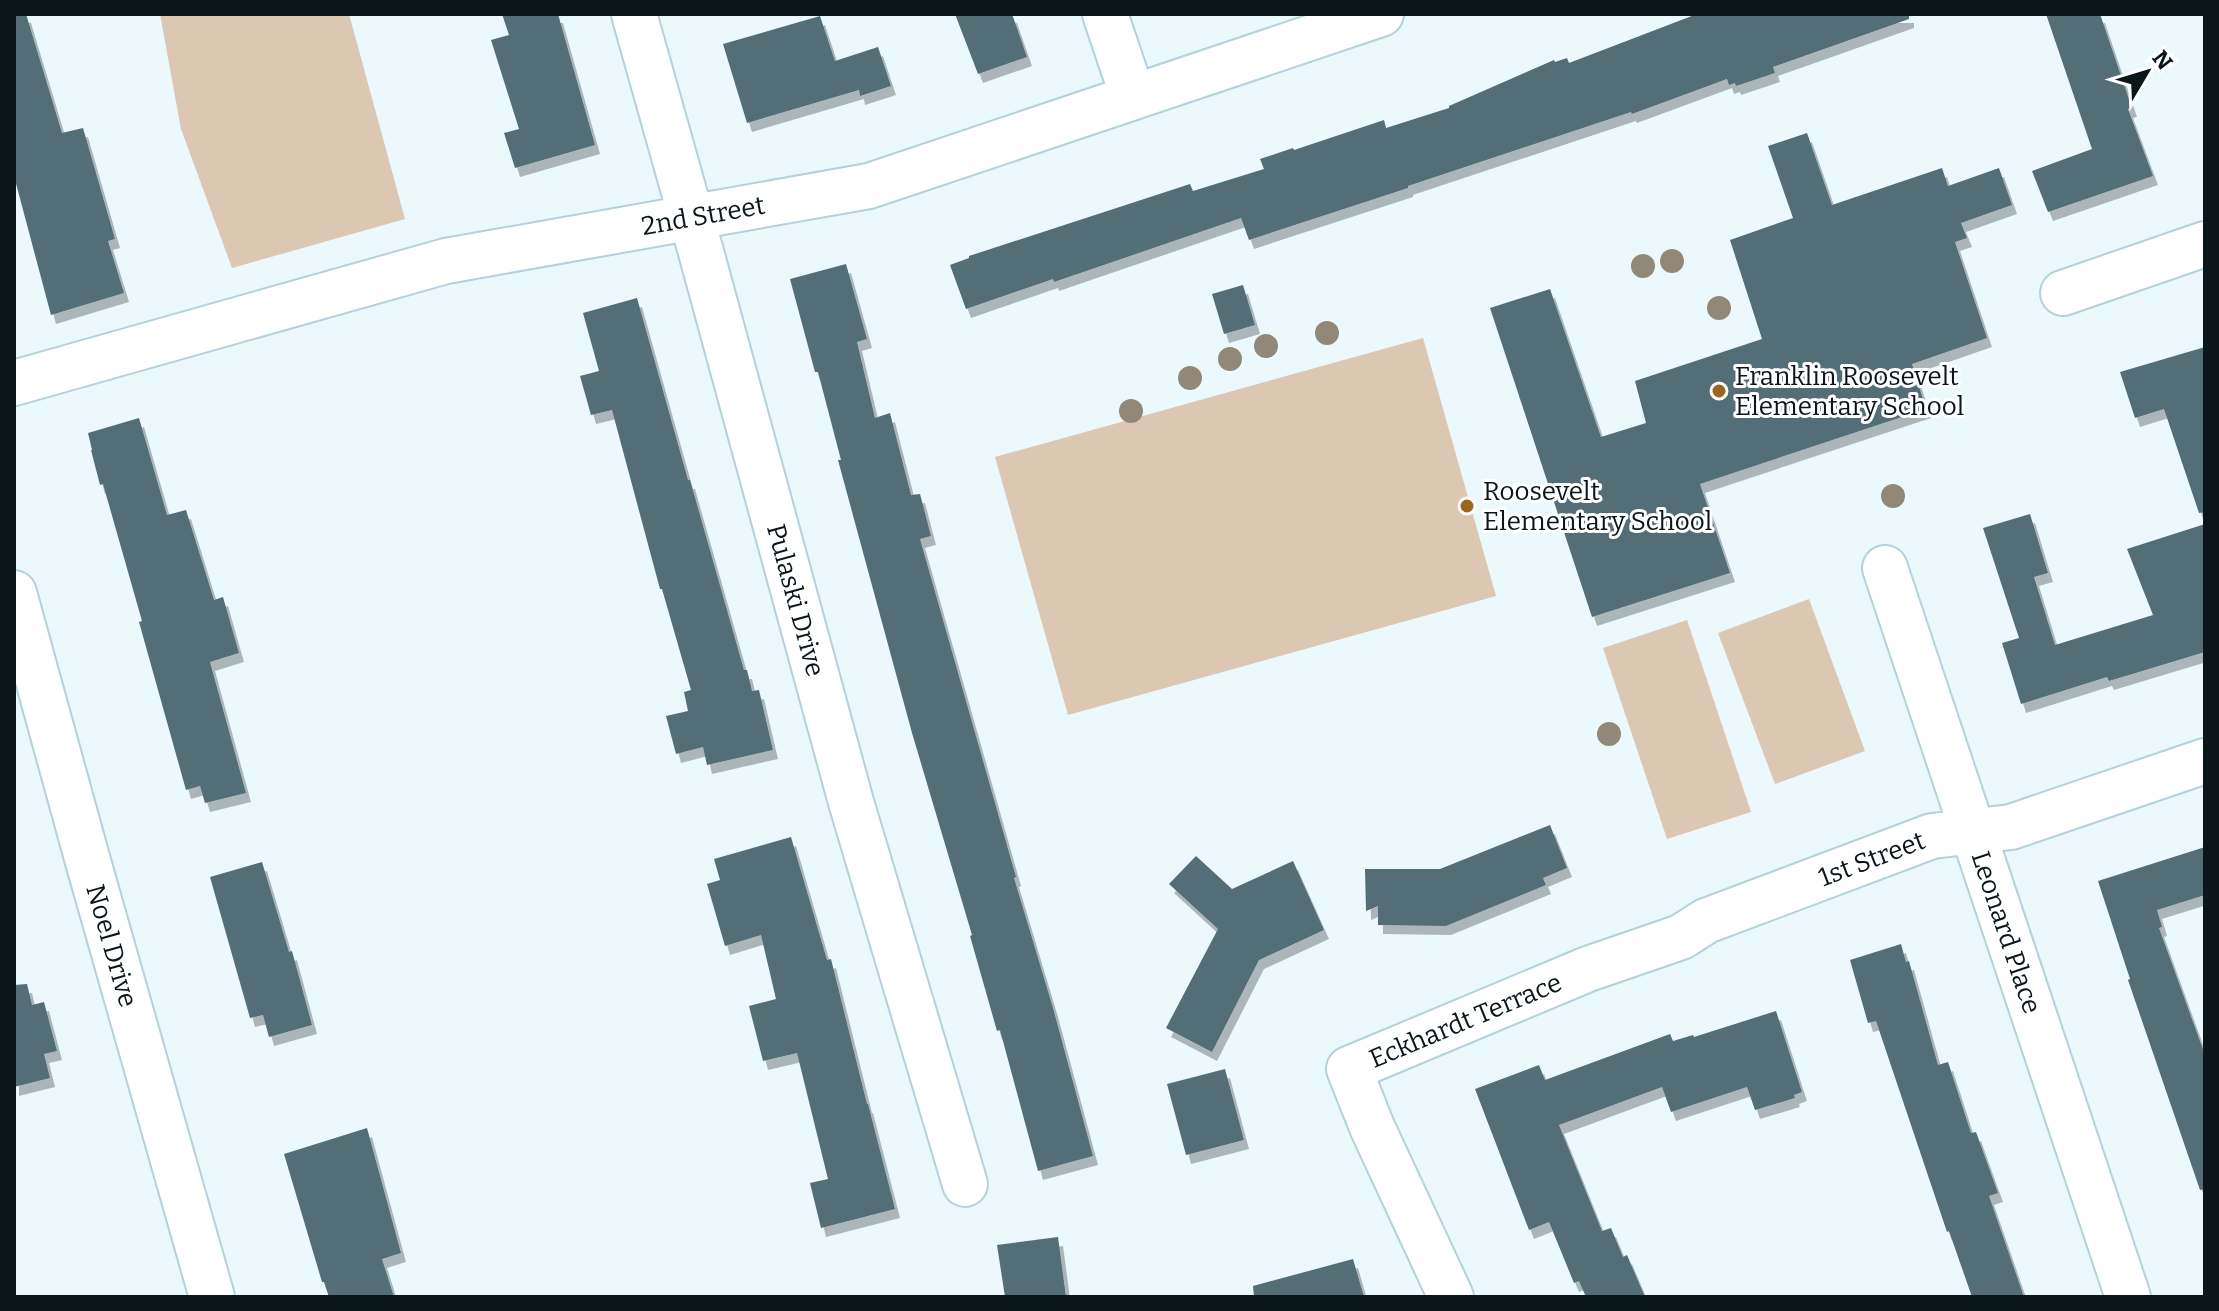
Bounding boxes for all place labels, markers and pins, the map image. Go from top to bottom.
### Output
place label: Franklin Roosevelt Elementary School [1735,361,1964,422]
marker: Franklin Roosevelt Elementary School [1710,382,1728,400]
place label: Roosevelt Elementary School [1483,476,1712,537]
marker: Roosevelt Elementary School [1458,497,1476,515]

